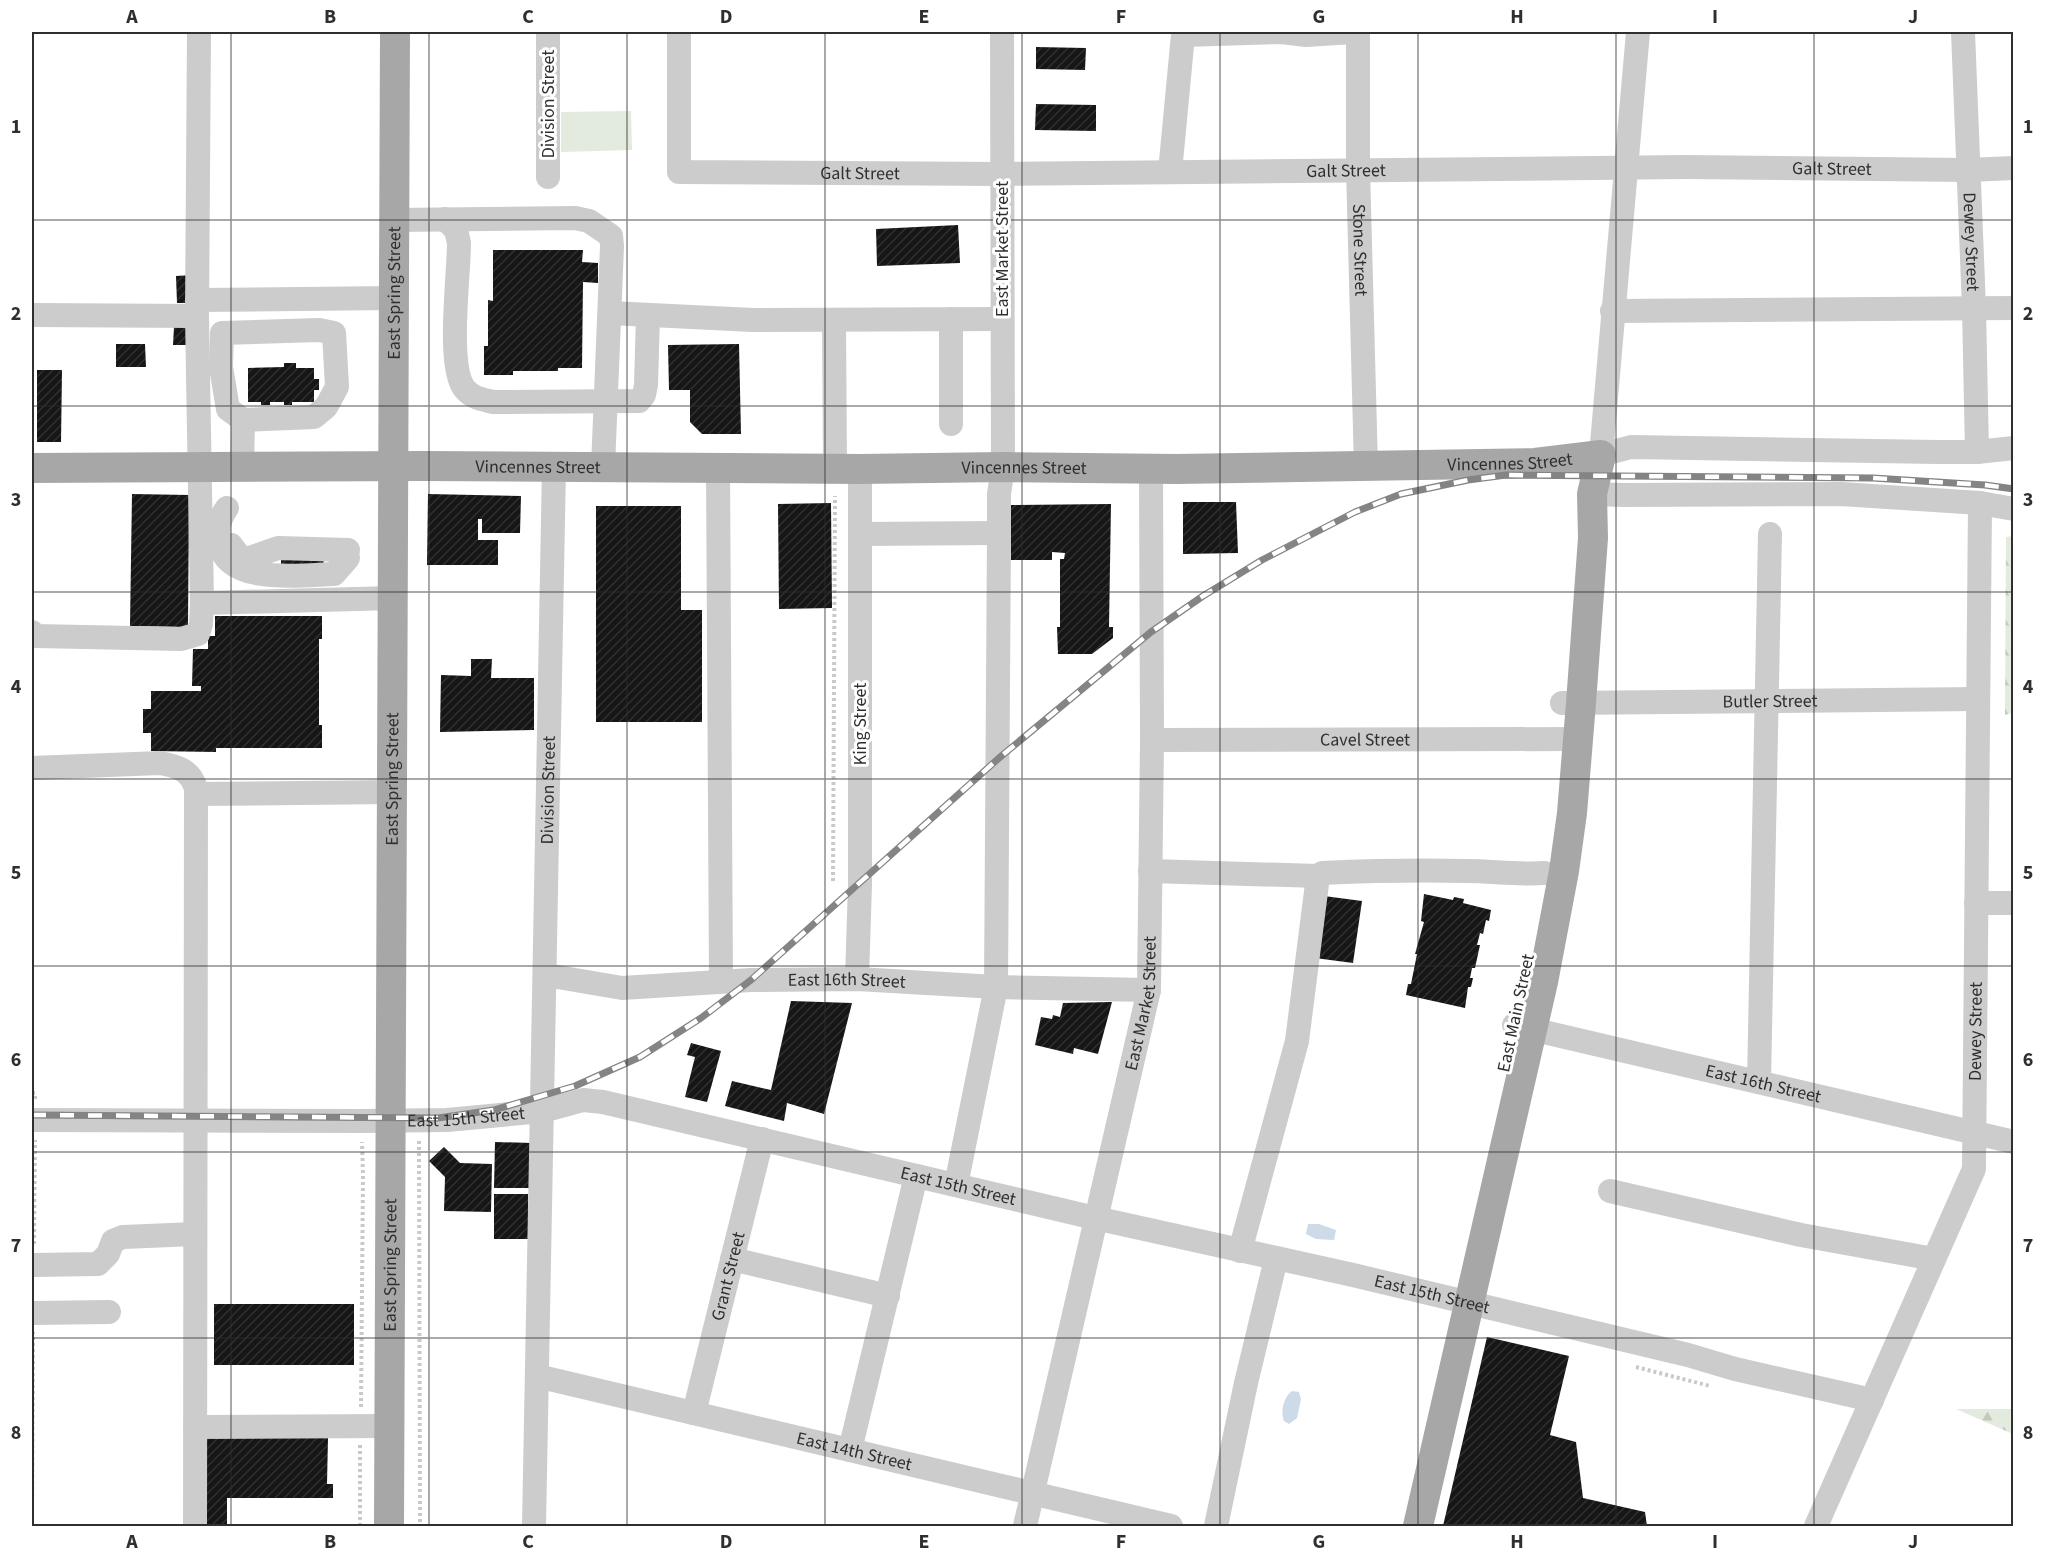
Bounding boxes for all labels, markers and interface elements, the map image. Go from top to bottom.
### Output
text: A [125,3,138,31]
text: B [324,3,336,31]
text: C [522,3,534,31]
text: D [720,3,732,31]
text: E [919,3,929,31]
text: F [1116,3,1126,31]
text: G [1313,3,1325,31]
text: H [1510,3,1524,31]
text: I [1712,3,1718,31]
text: J [1908,3,1918,31]
street label: Division Street [536,50,561,158]
text: 1 [11,113,21,141]
text: 1 [2023,113,2033,141]
street label: Galt Street [1792,156,1872,181]
street label: Galt Street [1306,158,1386,183]
street label: Galt Street [820,160,900,186]
street label: East Market Street [990,181,1015,317]
street label: Dewey Street [1957,192,1986,292]
street label: Stone Street [1346,203,1374,296]
street label: East Spring Street [381,226,407,360]
text: 2 [11,300,21,328]
text: 2 [2023,300,2033,328]
street label: Vincennes Street [1447,446,1574,477]
street label: Vincennes Street [475,454,601,480]
street label: Vincennes Street [961,454,1087,480]
text: 3 [11,486,21,514]
text: 3 [2023,486,2033,514]
text: 4 [11,673,22,701]
text: 4 [2023,673,2034,701]
street label: King Street [848,683,873,765]
street label: Butler Street [1722,688,1818,714]
street label: East Spring Street [379,712,405,846]
street label: Cavel Street [1320,727,1410,752]
street label: Division Street [534,736,561,845]
text: 5 [11,859,21,887]
text: 5 [2023,859,2033,887]
street label: East Market Street [1118,936,1162,1073]
street label: East Main Street [1491,951,1541,1075]
street label: East 16th Street [788,967,906,994]
street label: Dewey Street [1962,982,1988,1081]
text: 6 [11,1046,21,1074]
text: 6 [2023,1046,2033,1074]
street label: East 16th Street [1703,1058,1824,1109]
street label: East 15th Street [407,1100,526,1133]
street label: East 15th Street [898,1160,1019,1211]
street label: East Spring Street [377,1198,403,1332]
street label: Grant Street [705,1229,751,1323]
text: 7 [11,1232,21,1260]
text: 7 [2023,1232,2033,1260]
street label: East 15th Street [1372,1268,1492,1320]
text: 8 [11,1419,21,1447]
text: 8 [2023,1419,2033,1447]
street label: East 14th Street [794,1425,915,1477]
text: A [125,1528,138,1556]
text: B [324,1528,336,1556]
text: C [522,1528,534,1556]
text: D [720,1528,732,1556]
text: E [919,1528,929,1556]
text: F [1116,1528,1126,1556]
text: G [1313,1528,1325,1556]
text: H [1510,1528,1524,1556]
text: I [1712,1528,1718,1556]
text: J [1908,1528,1918,1556]

